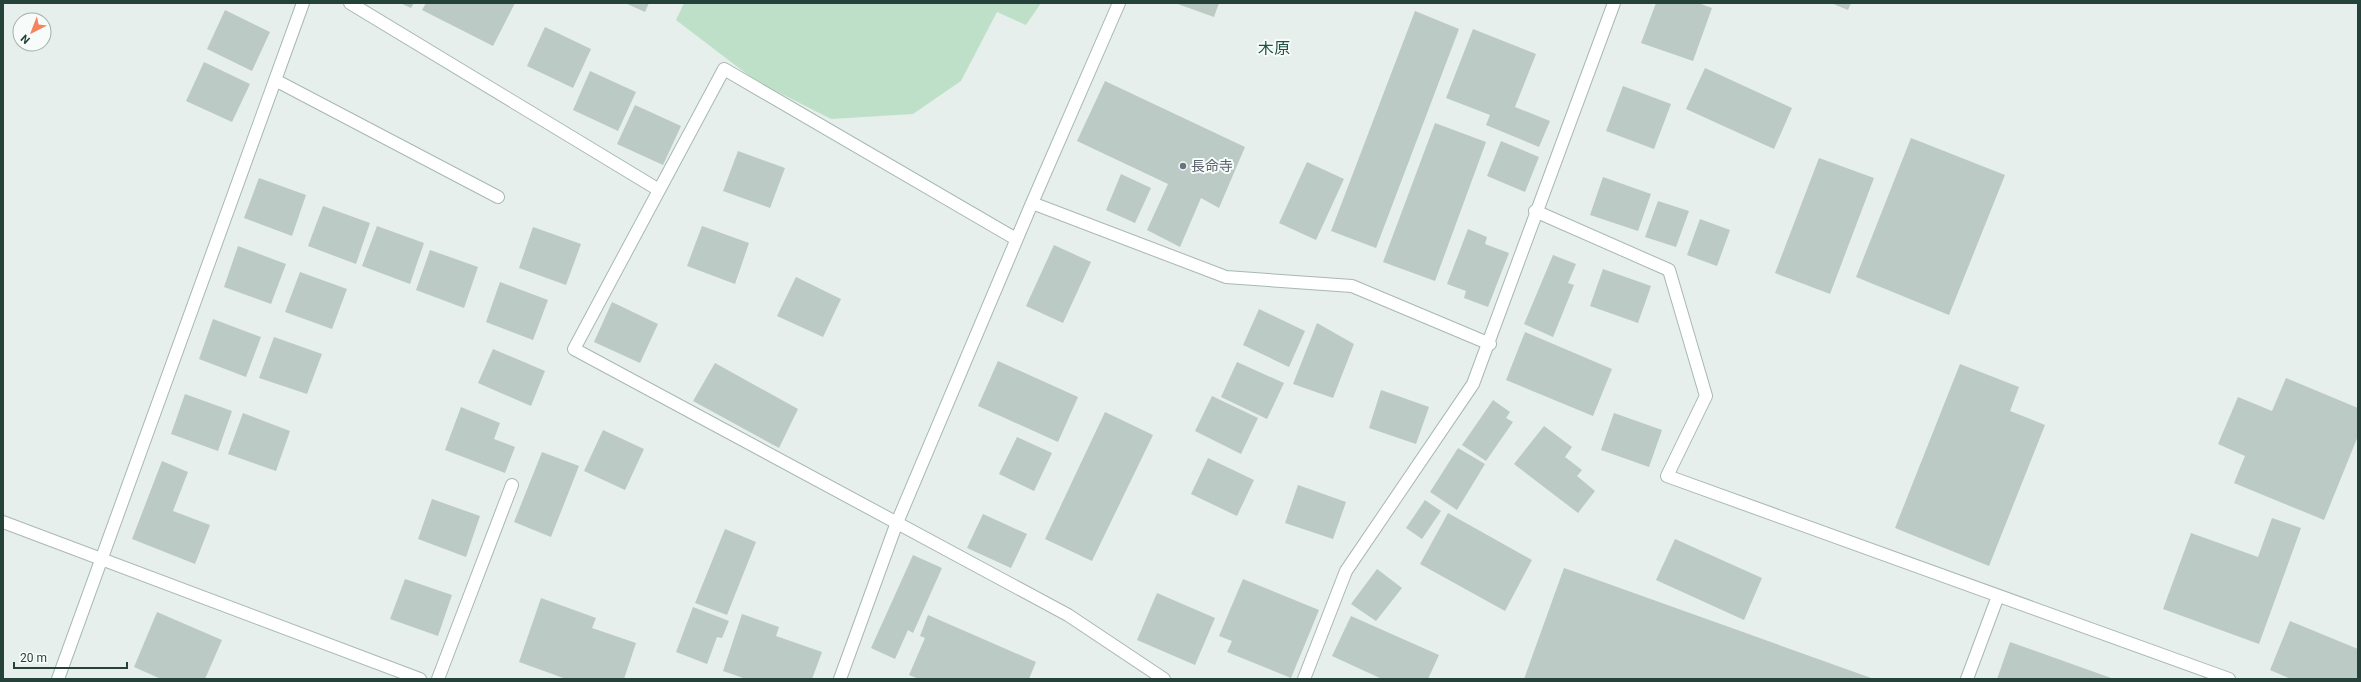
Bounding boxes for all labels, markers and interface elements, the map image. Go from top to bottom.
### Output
north arrow [12,12,52,52]
text: N [18,31,33,46]
district label: 木原 [1258,39,1290,58]
place label: 長命寺 [1191,158,1233,174]
marker: 長命寺 [1178,161,1188,171]
scale bar [14,644,127,670]
text: 20 m [20,651,47,665]

